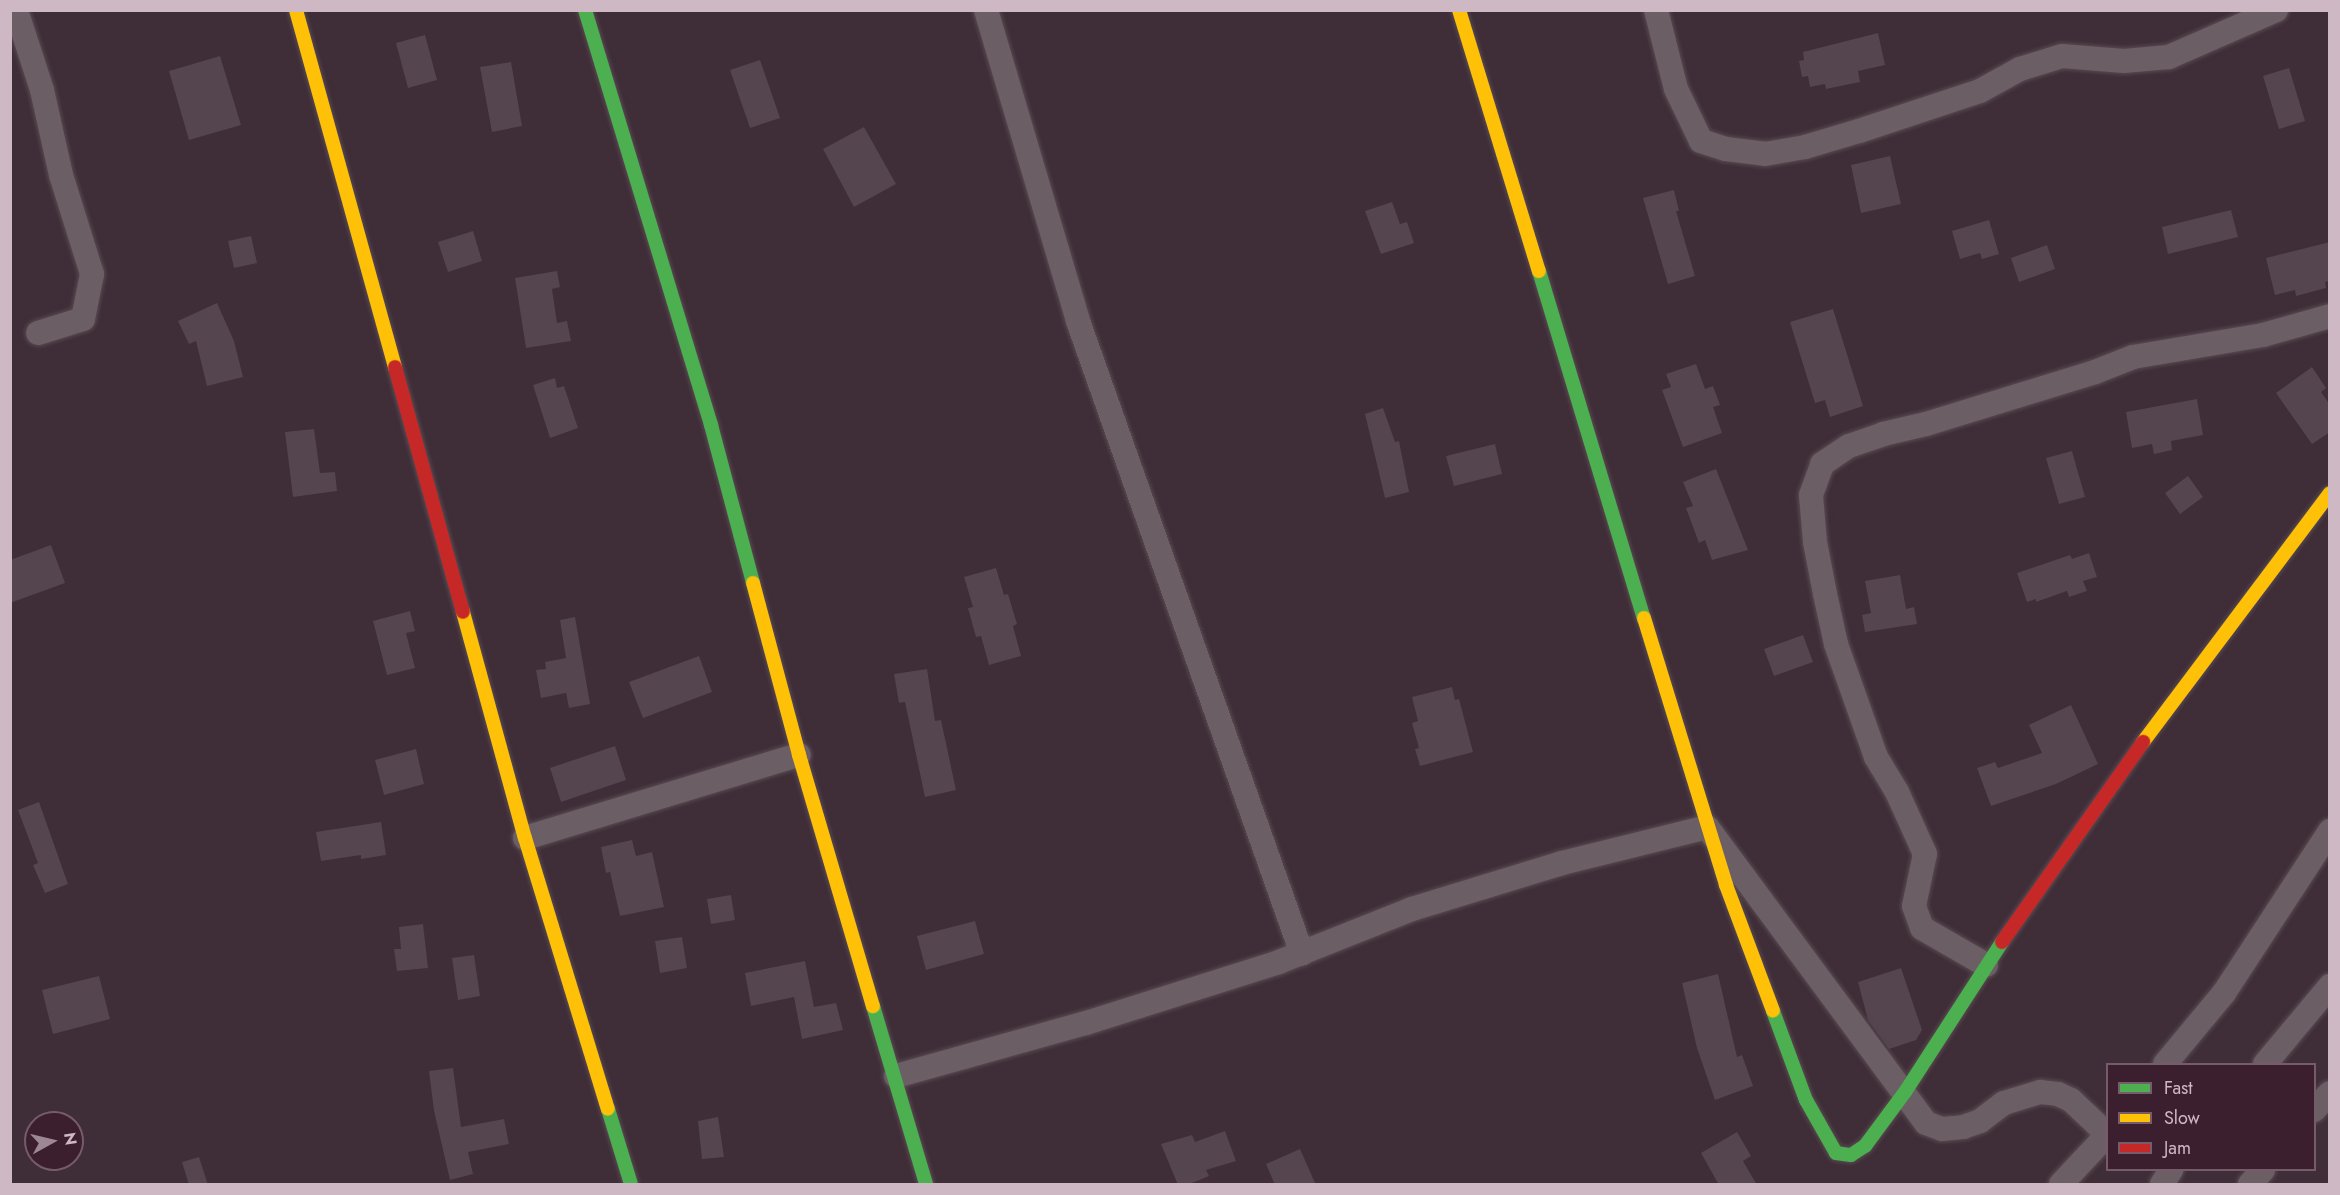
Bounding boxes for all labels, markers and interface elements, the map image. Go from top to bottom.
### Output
legend [2106,1063,2316,1171]
text: Fast [2164,1075,2193,1101]
text: Slow [2164,1105,2200,1131]
north arrow [24,1111,84,1171]
text: N [58,1131,83,1147]
text: Jam [2164,1135,2191,1161]

